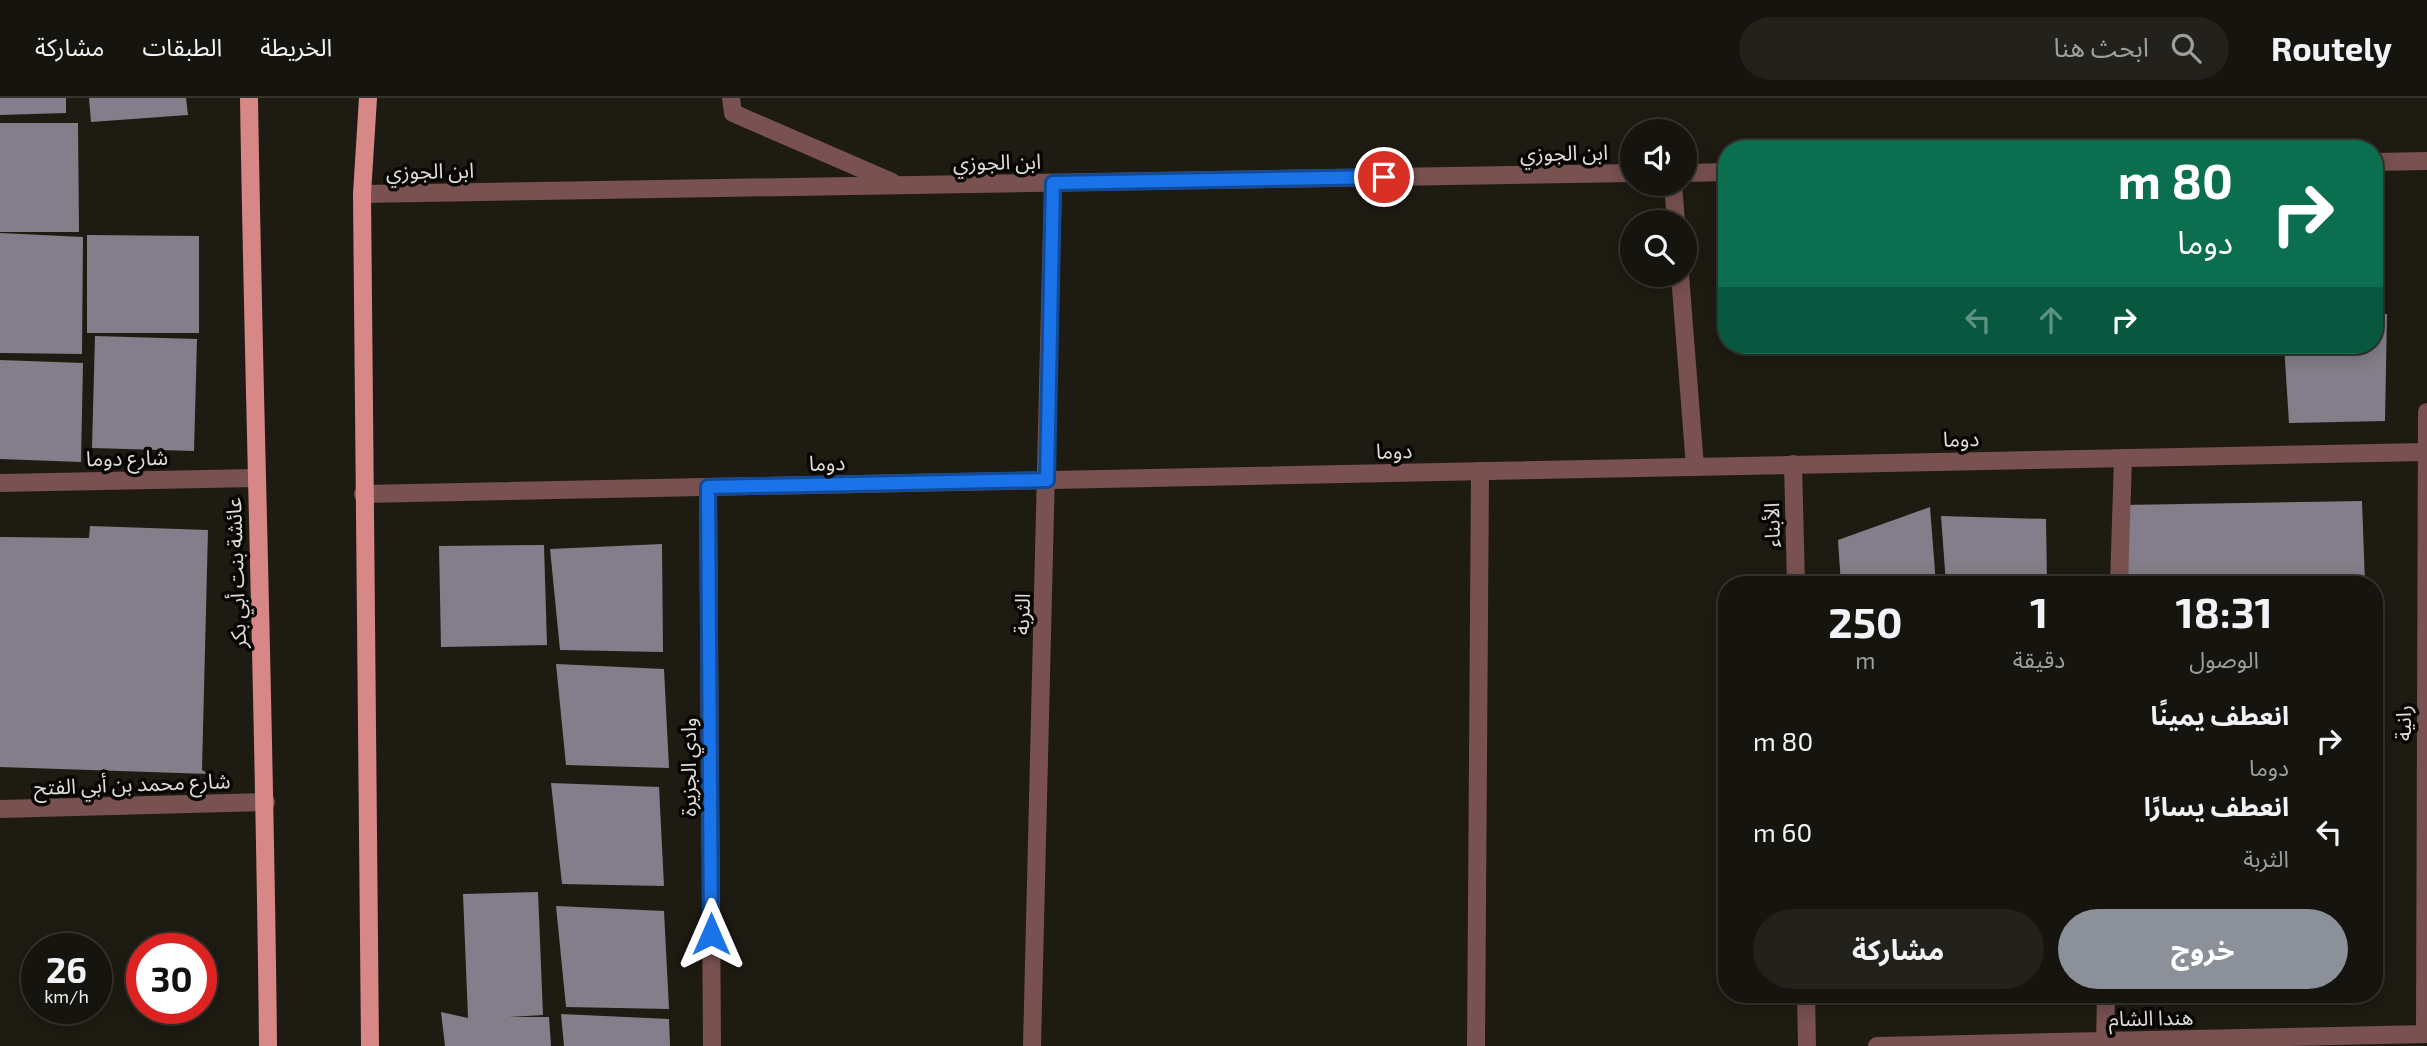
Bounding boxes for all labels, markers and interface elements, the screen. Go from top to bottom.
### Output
search box [1739,17,2229,80]
text: Routely [2271,28,2392,68]
icon: search [2167,29,2205,67]
text: ابحث هنا [2054,31,2149,62]
text: مشاركة [35,32,104,61]
text: الطبقات [142,32,222,61]
text: الخريطة [260,32,332,61]
map controls [1620,119,1697,287]
button: sound [1620,119,1697,196]
street label: ابن الجوزي [1520,139,1608,170]
pin [1354,147,1414,207]
street label: ابن الجوزي [953,148,1041,179]
text: 80 m [2118,150,2233,209]
street label: ابن الجوزي [386,157,474,188]
icon: arrive [1365,158,1403,196]
icon: right [2257,168,2348,259]
button: search [1620,210,1697,287]
text: دوما [2177,222,2233,260]
icon: left [1959,301,1997,339]
icon: ahead [2032,301,2070,339]
icon: right [2105,301,2143,339]
street label: دوما [1943,425,1980,452]
street label: دوما [1376,437,1413,464]
street label: شارع دوما [86,444,168,474]
street label: دوما [809,449,846,476]
street label: عائشة بنت أبي بكر [220,497,255,650]
street label: الأبناء [1758,502,1784,548]
text: 1 [2030,586,2048,636]
text: 18:31 [2176,586,2273,636]
street label: الثربة [1008,593,1035,635]
text: 250 [1828,596,1902,646]
text: دقيقة [2013,645,2065,673]
text: الوصول [2189,645,2259,673]
text: m [1855,646,1875,674]
text: انعطف يمينًا [2150,699,2289,730]
street label: رانية [2390,705,2416,741]
street label: وادي الجزيرة [675,718,704,816]
icon: right [2310,722,2348,760]
text: 80 m [1753,725,1813,756]
text: دوما [2249,753,2289,781]
street label: شارع محمد بن أبي الفتح [33,767,231,804]
text: انعطف يسارًا [2144,790,2289,821]
icon: left [2310,813,2348,851]
text: 60 m [1753,816,1812,847]
text: الثربة [2243,844,2289,872]
position arrow [674,897,748,971]
button: مشاركة [1753,909,2044,989]
button: خروج [2058,909,2348,989]
speed limit sign: 30 [126,933,217,1024]
text: 26 [46,948,87,990]
text: km/h [44,985,89,1007]
street label: هندا الشام [2108,1004,2194,1035]

